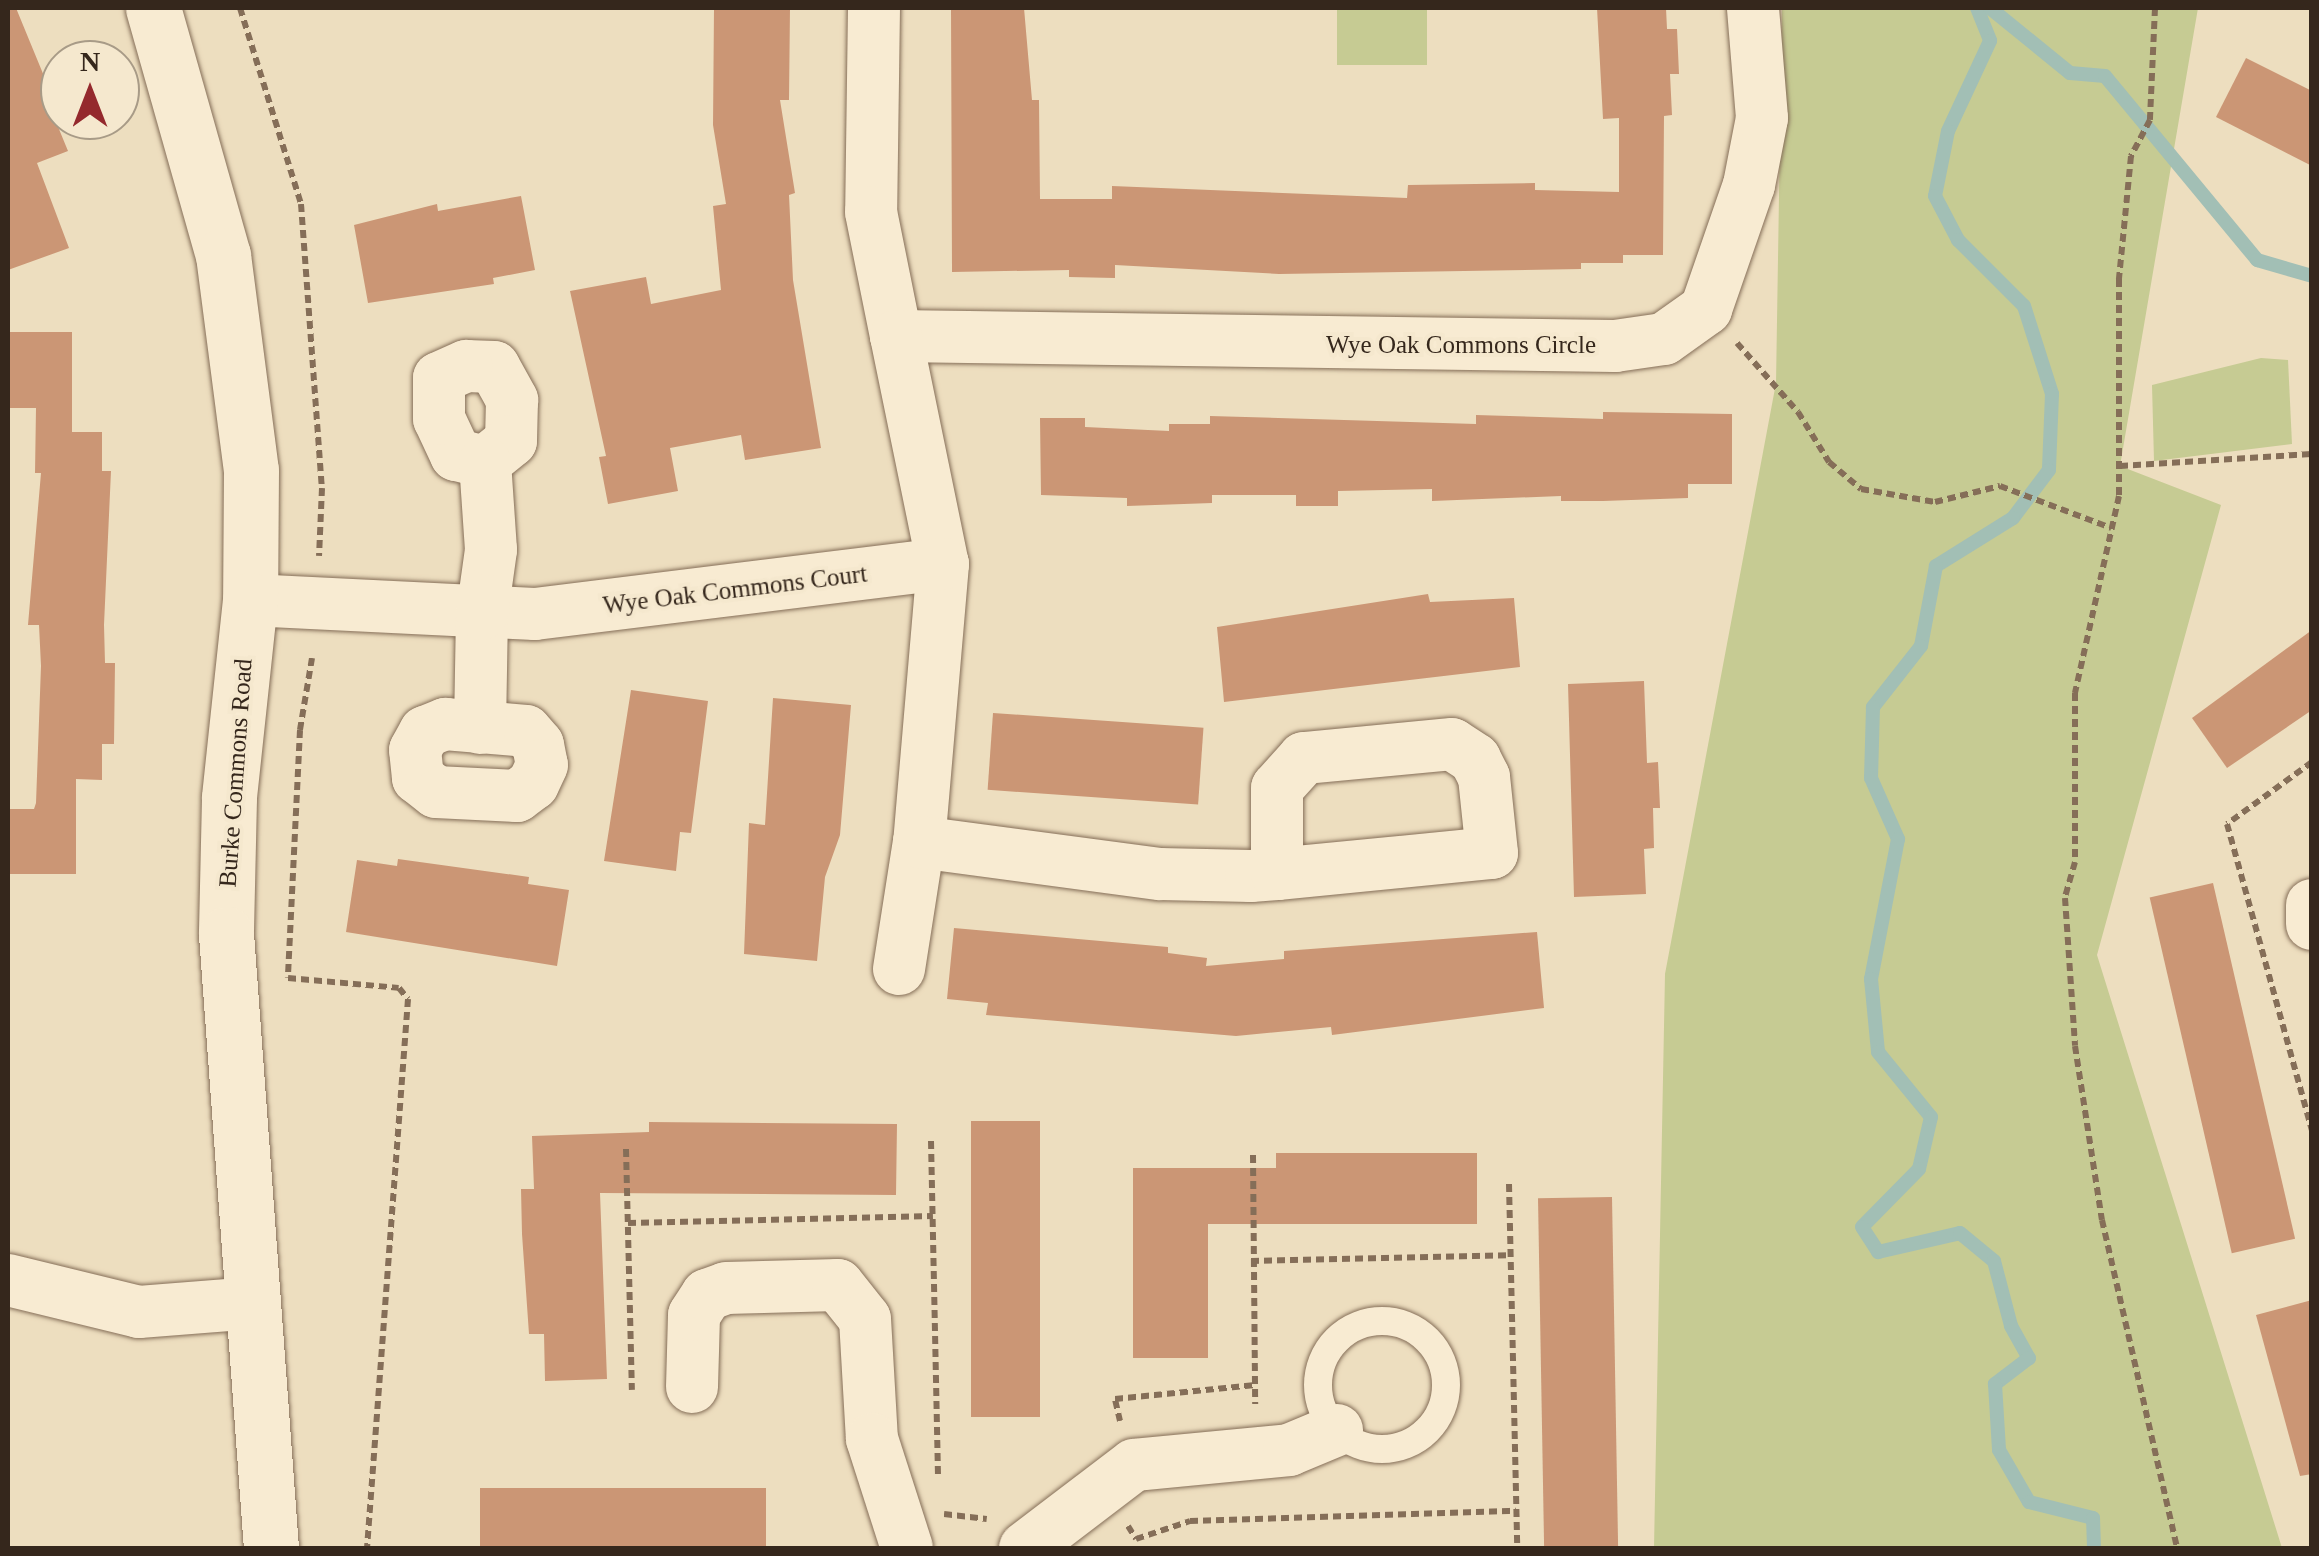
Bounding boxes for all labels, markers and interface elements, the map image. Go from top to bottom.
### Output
north arrow [40,40,140,140]
text: N [80,46,100,77]
street label: Wye Oak Commons Circle [1326,330,1596,360]
street label: Wye Oak Commons Court [601,559,869,621]
street label: Burke Commons Road [213,658,259,888]

